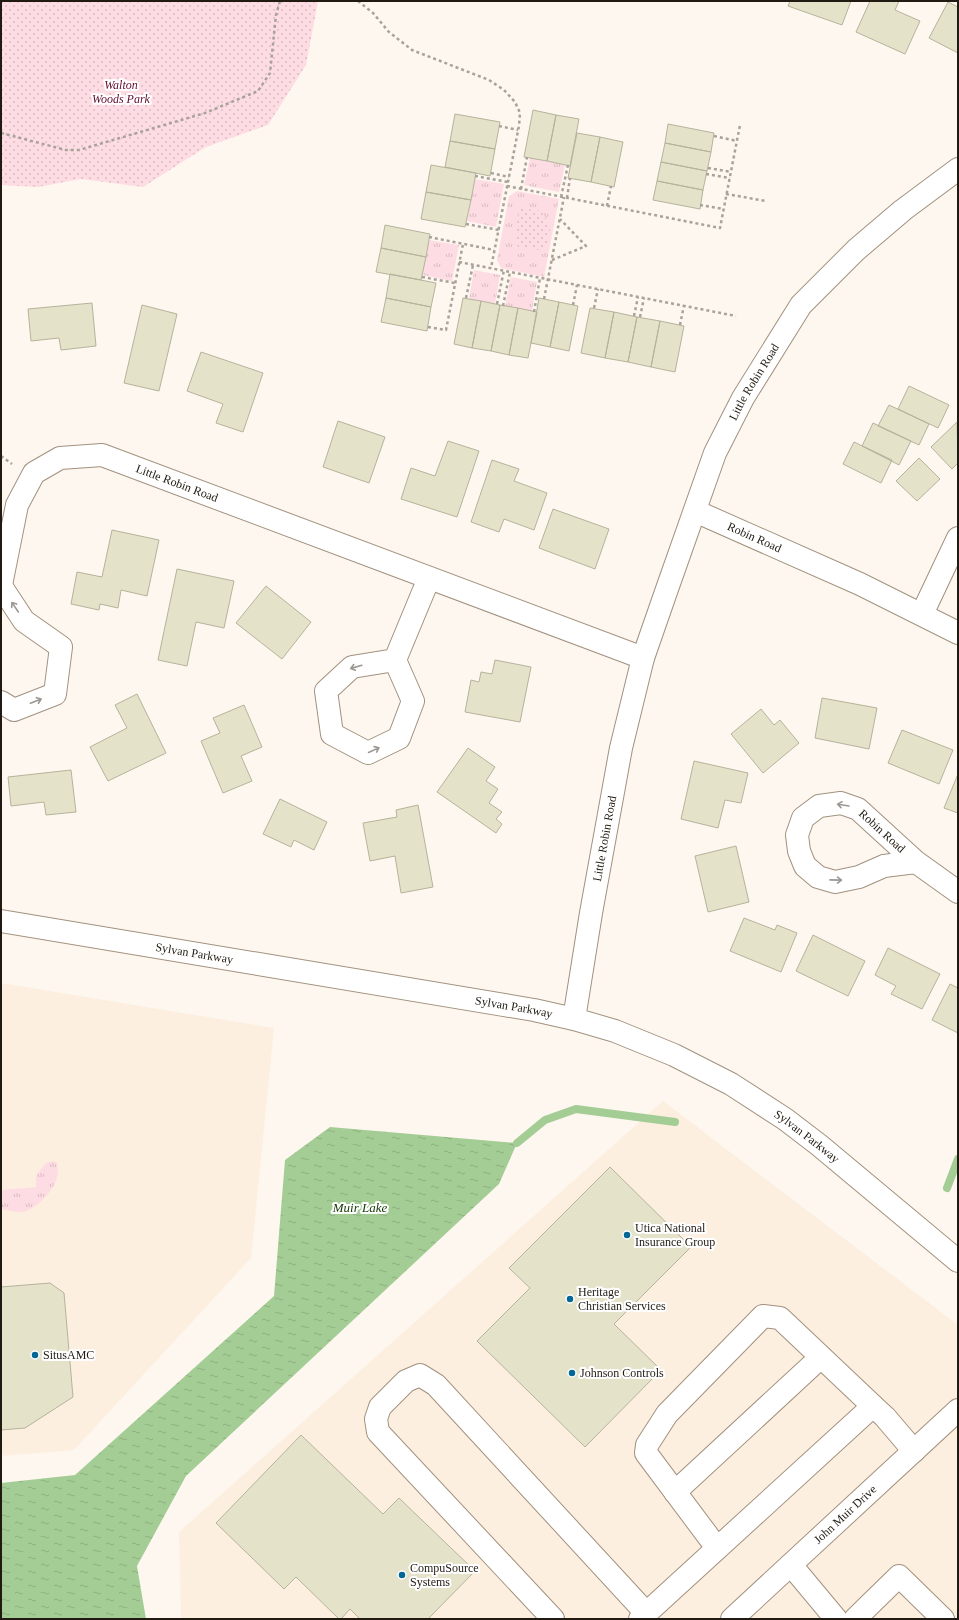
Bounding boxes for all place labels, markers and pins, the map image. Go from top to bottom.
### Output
place label: Utica National Insurance Group [635,1221,715,1249]
marker: Utica National Insurance Group [622,1230,632,1240]
place label: Heritage Christian Services [578,1285,666,1313]
marker: Heritage Christian Services [565,1294,575,1304]
place label: SitusAMC [43,1348,94,1362]
marker: SitusAMC [30,1350,40,1360]
place label: Johnson Controls [580,1366,664,1380]
marker: Johnson Controls [567,1368,577,1378]
place label: CompuSource Systems [410,1561,479,1589]
marker: CompuSource Systems [397,1570,407,1580]

